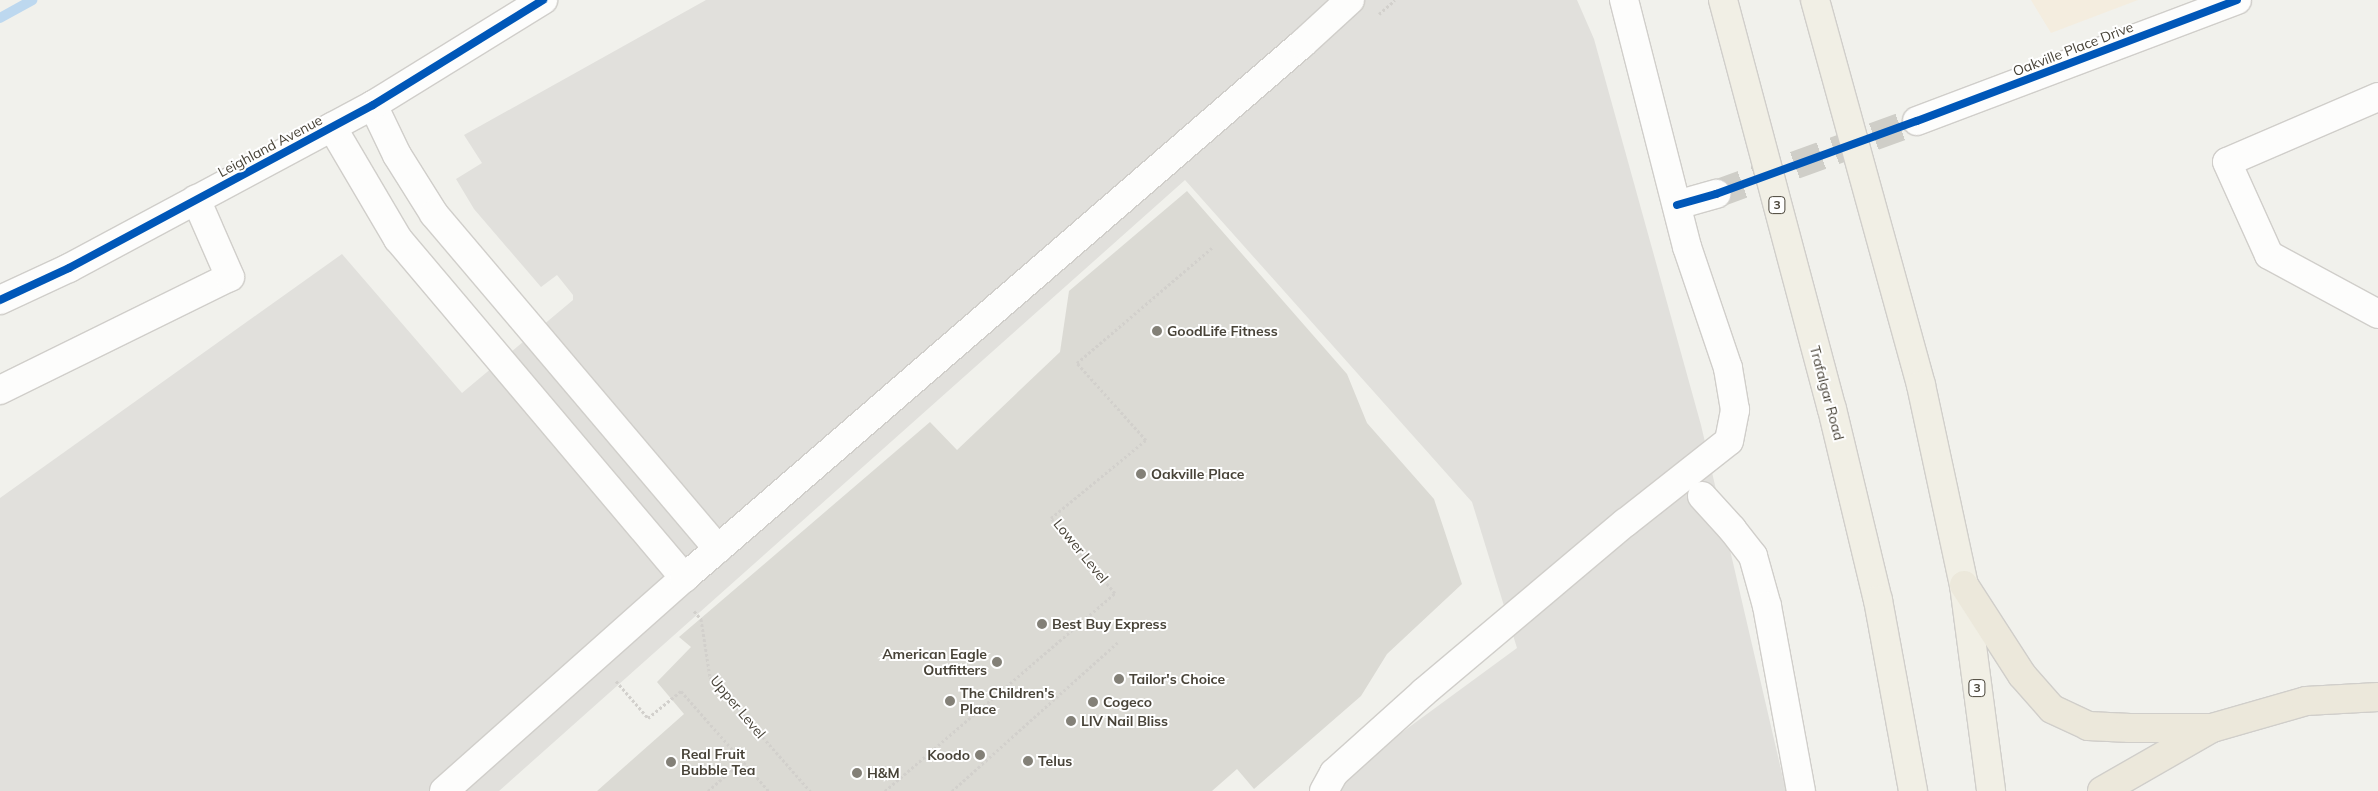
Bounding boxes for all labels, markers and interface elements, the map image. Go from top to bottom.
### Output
street label: Oakville Place Drive [2010,18,2136,80]
street label: Leighland Avenue [215,111,325,181]
road number: 3 [1768,196,1786,214]
place label: GoodLife Fitness [1167,323,1278,339]
marker: GoodLife Fitness [1151,325,1163,337]
street label: Trafalgar Road [1806,344,1848,442]
place label: Oakville Place [1151,466,1245,482]
marker: Oakville Place [1135,468,1147,480]
street label: Lower Level [1050,516,1112,586]
place label: Best Buy Express [1052,616,1167,632]
marker: Best Buy Express [1036,618,1048,630]
place label: American Eagle Outfitters [882,646,987,679]
marker: American Eagle Outfitters [991,656,1003,668]
place label: Tailor's Choice [1129,671,1225,687]
street label: Upper Level [707,672,769,742]
marker: Tailor's Choice [1113,673,1125,685]
road number: 3 [1968,678,1986,698]
place label: The Children's Place [960,685,1055,718]
place label: Cogeco [1103,694,1152,710]
marker: The Children's Place [944,695,956,707]
marker: Cogeco [1087,696,1099,708]
place label: LIV Nail Bliss [1081,713,1168,729]
marker: LIV Nail Bliss [1065,715,1077,727]
place label: Real Fruit Bubble Tea [681,746,755,779]
place label: Koodo [927,747,970,763]
marker: Koodo [974,749,986,761]
place label: Telus [1038,753,1072,769]
marker: Telus [1022,755,1034,767]
marker: Real Fruit Bubble Tea [665,756,677,768]
place label: H&M [867,765,900,781]
marker: H&M [851,767,863,779]

